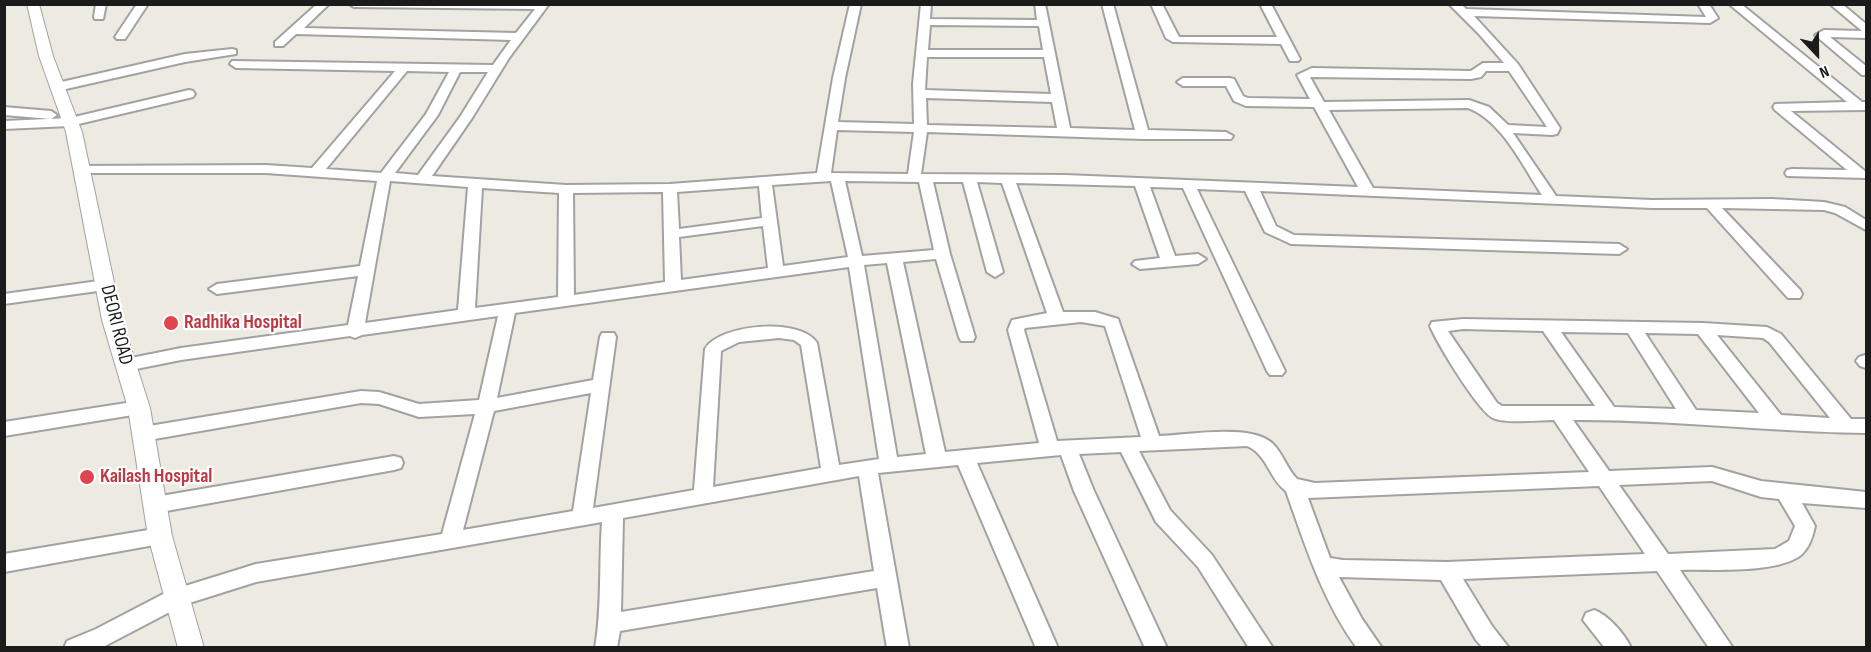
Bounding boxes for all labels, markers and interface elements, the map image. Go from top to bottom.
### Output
north arrow [1787,24,1847,84]
text: N [1816,61,1831,82]
street label: DEORI ROAD [95,283,137,367]
place label: Radhika Hospital [184,311,302,335]
marker: Radhika Hospital [162,314,180,332]
place label: Kailash Hospital [100,465,212,489]
marker: Kailash Hospital [78,468,96,486]

